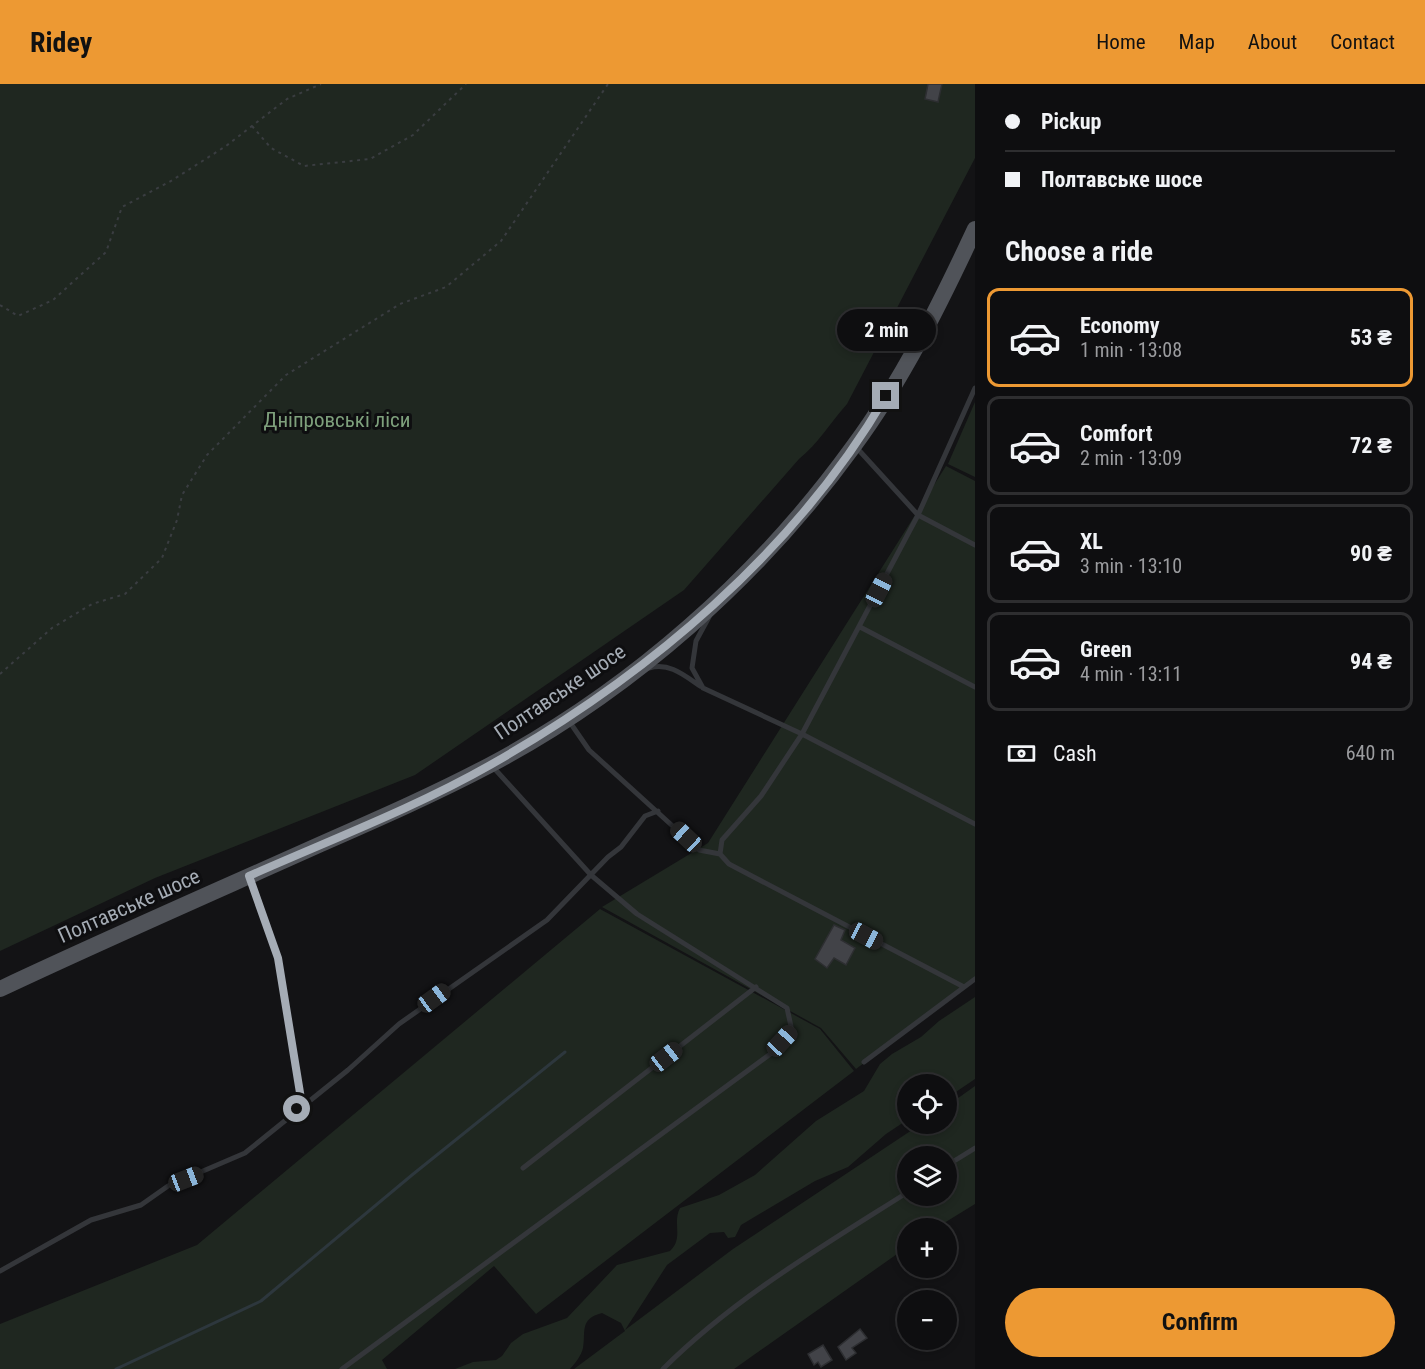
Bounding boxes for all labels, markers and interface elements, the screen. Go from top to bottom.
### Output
text: Ridey [30,26,92,59]
text: Home [1096,30,1146,54]
text: Map [1179,30,1215,54]
text: About [1248,30,1297,54]
text: Contact [1330,30,1395,54]
text: Pickup [1041,109,1101,134]
text: Полтавське шосе [1041,167,1202,192]
text: Choose a ride [1005,236,1153,268]
callout: 2 min [836,309,936,351]
icon: car [1008,311,1062,365]
text: Economy [1080,313,1160,338]
text: 2 min [864,318,909,342]
text: 53 ₴ [1350,325,1392,350]
text: 1 min · 13:08 [1080,338,1182,362]
route end [872,382,899,409]
park label: Дніпровські ліси [264,408,410,432]
icon: car [1008,419,1062,473]
text: Comfort [1080,421,1153,446]
text: 72 ₴ [1350,433,1392,458]
text: 2 min · 13:09 [1080,446,1182,470]
icon: car [1008,527,1062,581]
text: XL [1080,529,1103,554]
text: 90 ₴ [1350,541,1392,566]
text: 3 min · 13:10 [1080,554,1182,578]
car [863,570,895,610]
icon: car [1008,635,1062,689]
text: Green [1080,637,1132,662]
street label: Полтавське шосе [490,639,630,745]
text: 94 ₴ [1350,649,1392,674]
text: 4 min · 13:11 [1080,662,1182,686]
icon: cash [1005,737,1038,770]
text: Cash [1053,741,1097,766]
text: 640 m [1346,741,1395,765]
car [667,818,705,856]
street label: Полтавське шосе [54,864,204,948]
car [846,920,886,952]
car [414,980,454,1016]
car [763,1022,801,1060]
car [646,1039,686,1075]
map controls [897,1074,957,1350]
button: locate [897,1074,957,1134]
route start [283,1095,310,1122]
button: layers [897,1146,957,1206]
car [166,1164,206,1194]
button: + [897,1218,957,1278]
button: Confirm [1005,1288,1395,1357]
button: − [897,1290,957,1350]

